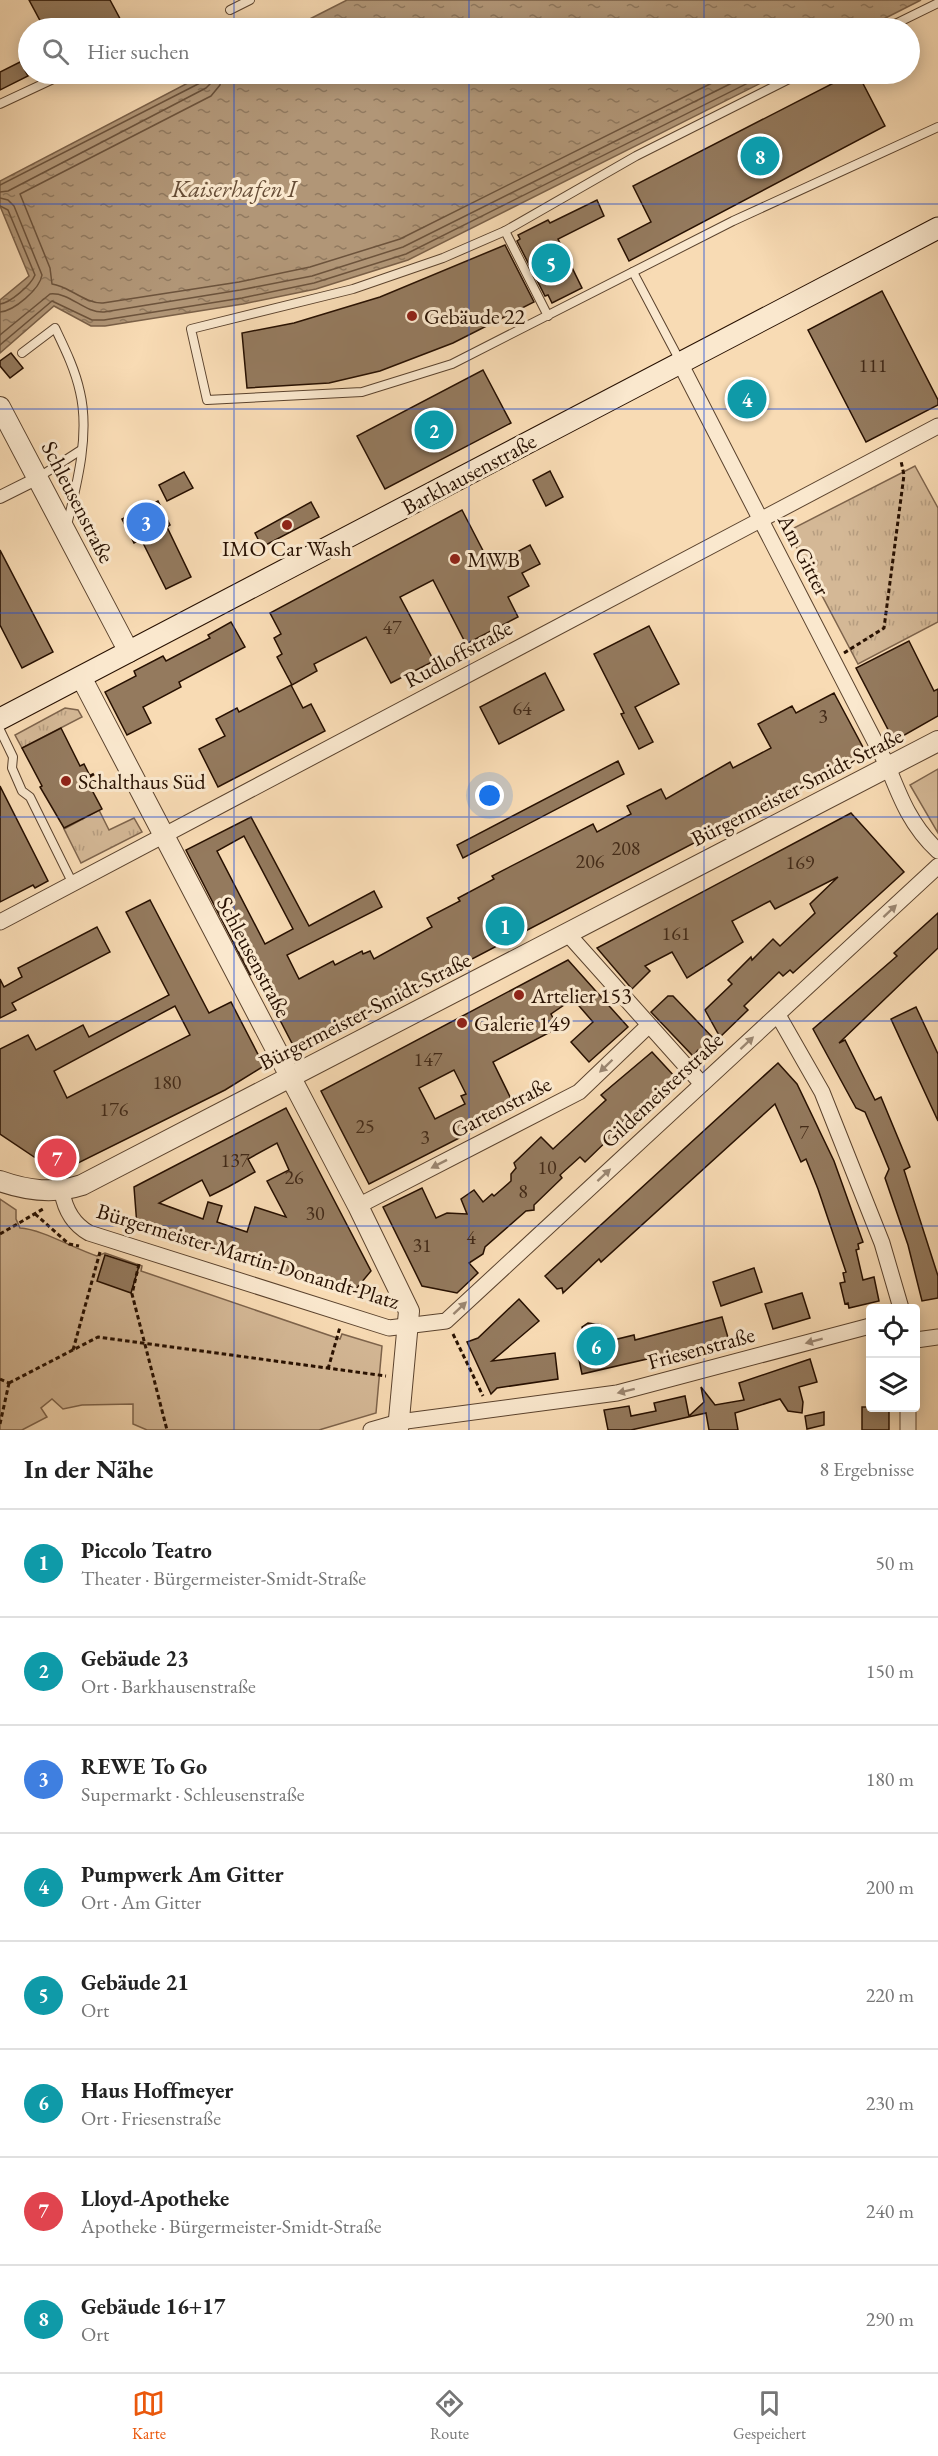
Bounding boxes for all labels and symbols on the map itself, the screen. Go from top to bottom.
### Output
pin: 8 [740,134,780,178]
water label: Kaiserhafen I [171,173,299,204]
pin: 5 [532,240,570,286]
place label: Gebäude 22 [424,302,526,331]
marker: Gebäude 22 [405,309,419,323]
house number: 111 [859,352,887,378]
pin: 4 [728,376,766,422]
pin: 2 [414,408,454,452]
street label: Barkhausenstraße [397,426,542,522]
street label: Schleusenstraße [35,436,121,568]
pin: 3 [126,500,166,544]
street label: Am Gitter [771,508,837,601]
marker: IMO Car Wash [280,518,294,532]
place label: IMO Car Wash [222,534,352,563]
place label: MWB [467,545,520,574]
marker: MWB [448,552,462,566]
street label: Rudloffstraße [399,613,517,695]
house number: 47 [382,614,402,640]
house number: 64 [512,695,532,721]
house number: 3 [818,703,828,729]
street label: Bürgermeister-Smidt-Straße [686,721,908,853]
place label: Schalthaus Süd [78,767,207,796]
marker: Schalthaus Süd [59,774,73,788]
your location [475,781,504,810]
house number: 208 [612,835,640,861]
house number: 206 [576,848,605,874]
house number: 169 [786,849,815,875]
street label: Schleusenstraße [210,891,298,1023]
pin: 1 [486,904,524,948]
one-way arrow [882,905,897,918]
house number: 161 [662,920,690,946]
street label: Bürgermeister-Smidt-Straße [254,945,476,1077]
place label: Artelier 153 [530,981,632,1010]
marker: Artelier 153 [512,988,526,1002]
place label: Galerie 149 [474,1009,571,1038]
marker: Galerie 149 [455,1016,469,1030]
street label: Gildemeisterstraße [595,1025,730,1154]
one-way arrow [739,1036,754,1050]
house number: 147 [414,1046,443,1072]
one-way arrow [599,1059,614,1072]
house number: 180 [153,1069,182,1095]
street label: Gartenstraße [446,1069,557,1145]
house number: 176 [100,1096,129,1122]
house number: 25 [355,1113,375,1139]
house number: 7 [799,1119,809,1145]
house number: 3 [420,1124,430,1150]
pin: 7 [38,1136,76,1180]
house number: 137 [221,1147,250,1173]
house number: 10 [537,1154,557,1180]
one-way arrow [430,1159,447,1169]
house number: 26 [284,1164,304,1190]
one-way arrow [596,1169,610,1183]
house number: 8 [518,1178,528,1204]
street label: Bürgermeister-Martin-Donandt-Platz [93,1196,403,1316]
house number: 30 [305,1200,325,1226]
house number: 4 [466,1224,476,1250]
house number: 31 [412,1232,432,1258]
one-way arrow [453,1301,468,1315]
street label: Friesenstraße [644,1320,758,1376]
pin: 6 [576,1324,616,1368]
one-way arrow [805,1337,823,1346]
one-way arrow [616,1387,635,1397]

